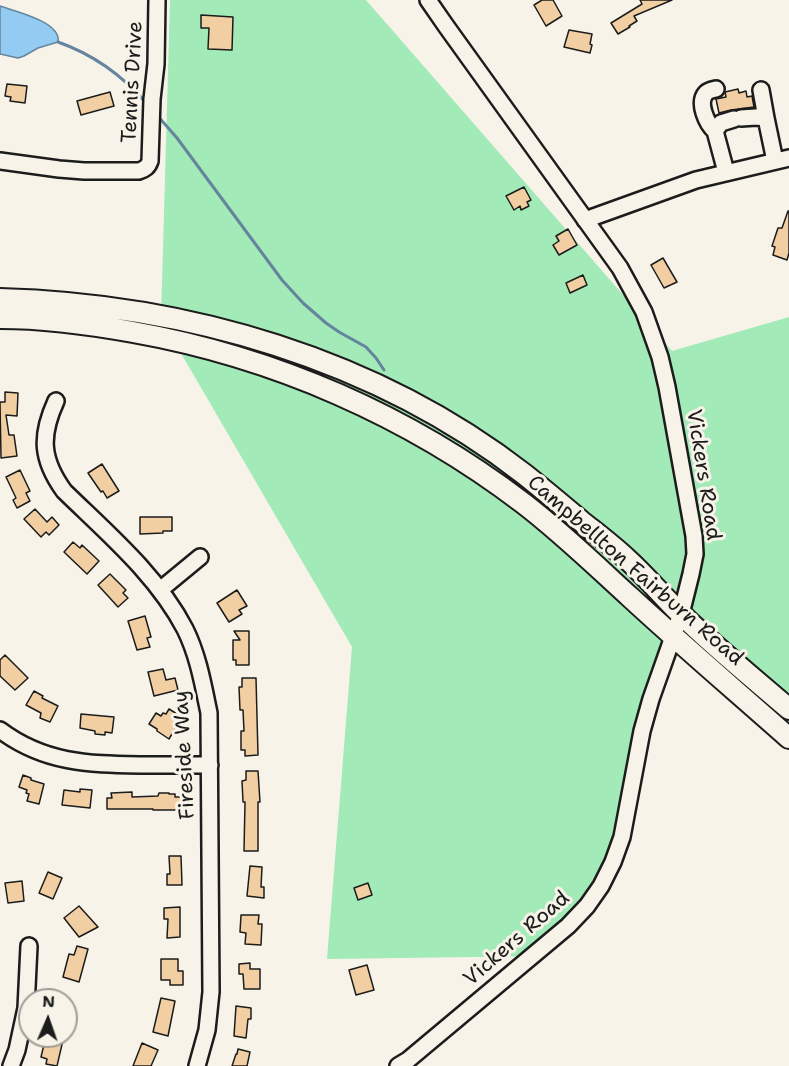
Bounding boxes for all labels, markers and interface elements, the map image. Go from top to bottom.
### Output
street label: Tennis Drive [117,20,149,144]
street label: Vickers Road [680,408,726,542]
street label: Campbellton Fairburn Road [522,470,748,672]
street label: Fireside Way [169,690,201,820]
street label: Vickers Road [459,886,575,992]
north arrow [18,988,78,1048]
text: N [42,991,55,1012]

